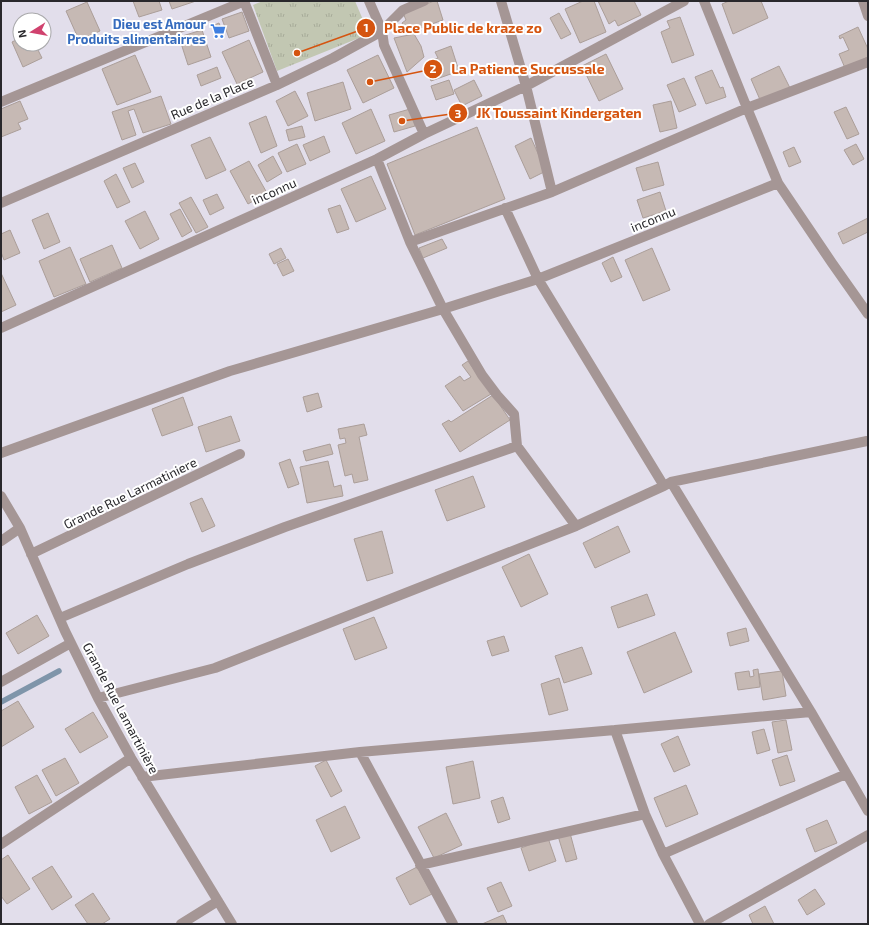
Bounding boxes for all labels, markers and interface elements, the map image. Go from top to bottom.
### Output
north arrow [12,12,52,52]
callout: Place Public de kraze zo [356,15,550,41]
place label: Dieu est Amour Produits alimentairres [67,16,206,47]
text: Place Public de kraze zo [384,19,542,36]
text: 1 [363,20,369,34]
supermarket icon: Dieu est Amour Produits alimentairres [209,22,227,40]
text: N [15,29,29,39]
callout: La Patience Succussale [423,56,612,82]
text: La Patience Succussale [451,60,605,77]
text: 2 [430,61,437,75]
street label: Rue de la Place [168,73,256,123]
callout: JK Toussaint Kindergaten [448,100,650,126]
text: JK Toussaint Kindergaten [476,104,642,121]
text: 3 [455,106,462,120]
street label: inconnu [249,174,299,208]
street label: inconnu [628,203,678,235]
street label: Grande Rue Larmatiniere [61,454,199,532]
street label: Grande Rue Lamartinière [80,640,162,776]

